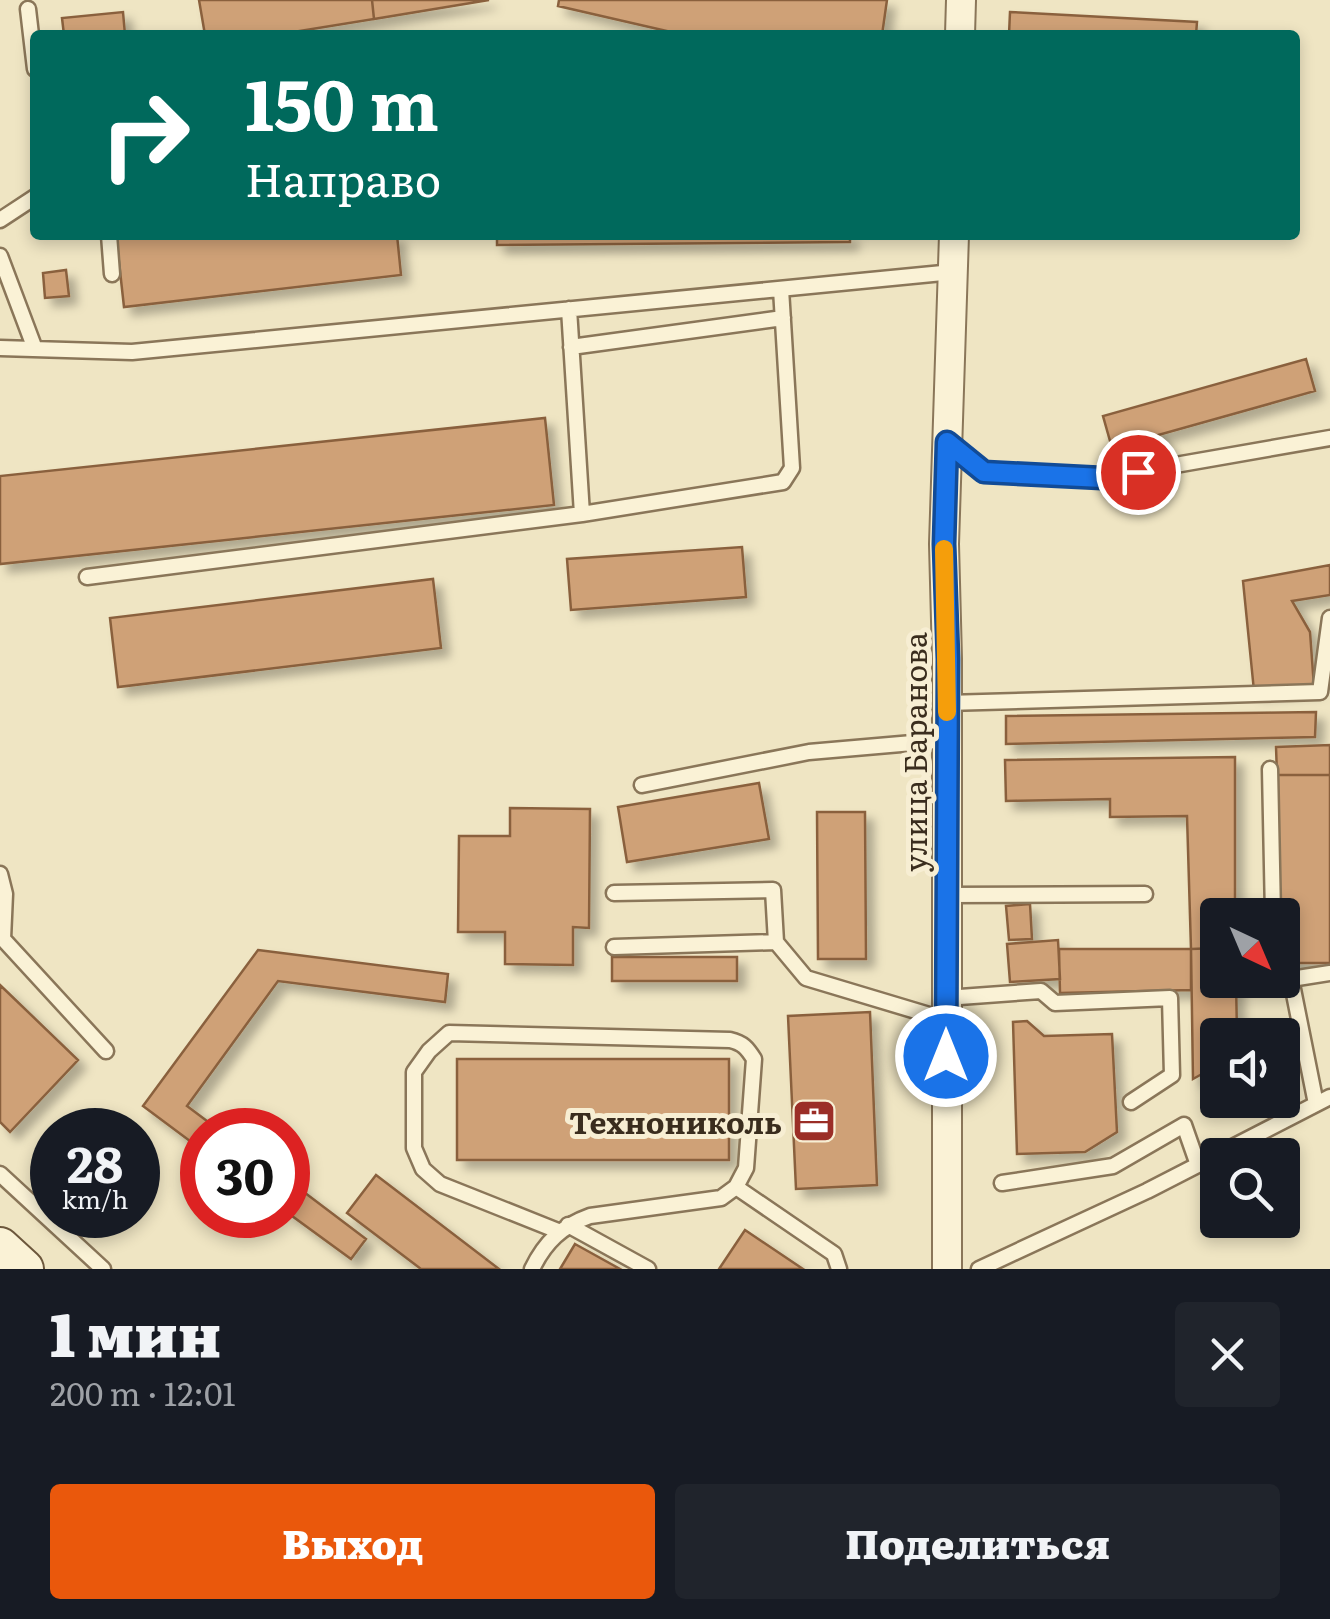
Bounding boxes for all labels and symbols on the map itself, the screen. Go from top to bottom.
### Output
pin [1096,430,1181,515]
street label: улица Баранова [892,631,936,872]
north arrow [1200,898,1300,998]
position arrow [894,1004,998,1108]
office icon: Технониколь [791,1098,837,1144]
place label: Технониколь [569,1099,782,1143]
speed limit sign: 30 [180,1108,310,1238]

